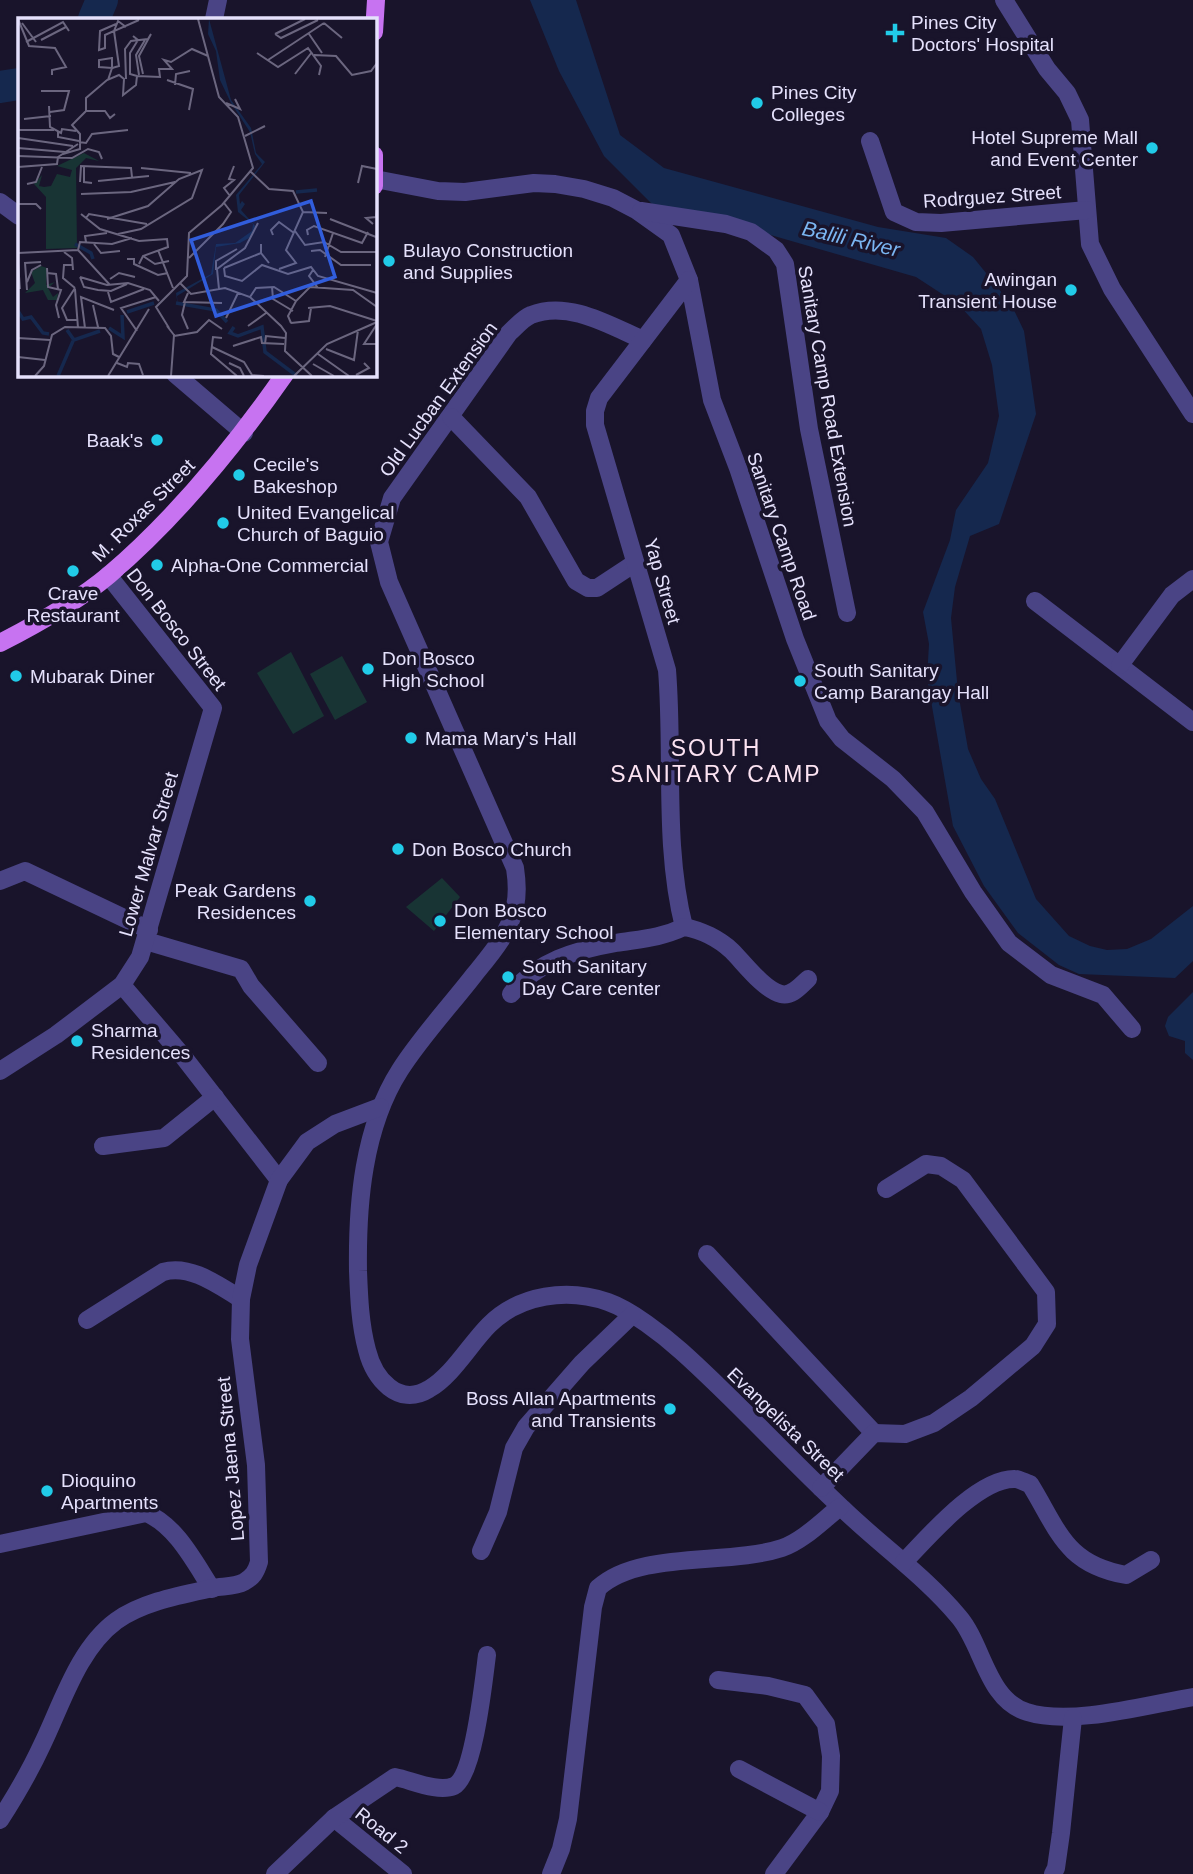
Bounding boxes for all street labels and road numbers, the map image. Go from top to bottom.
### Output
street label: Rodrguez Street [922,181,1062,212]
street label: Sanitary Camp Road Extension [794,264,861,528]
street label: Old Lucban Extension [375,318,502,481]
street label: Sanitary Camp Road [743,449,820,623]
street label: M. Roxas Street [88,454,199,566]
street label: Yap Street [640,536,685,627]
street label: Don Bosco Street [122,564,231,695]
street label: Lower Malvar Street [115,769,182,939]
street label: Evangelista Street [723,1363,849,1486]
street label: Lopez Jaena Street [213,1375,248,1542]
street label: Road 2 [351,1803,412,1858]

